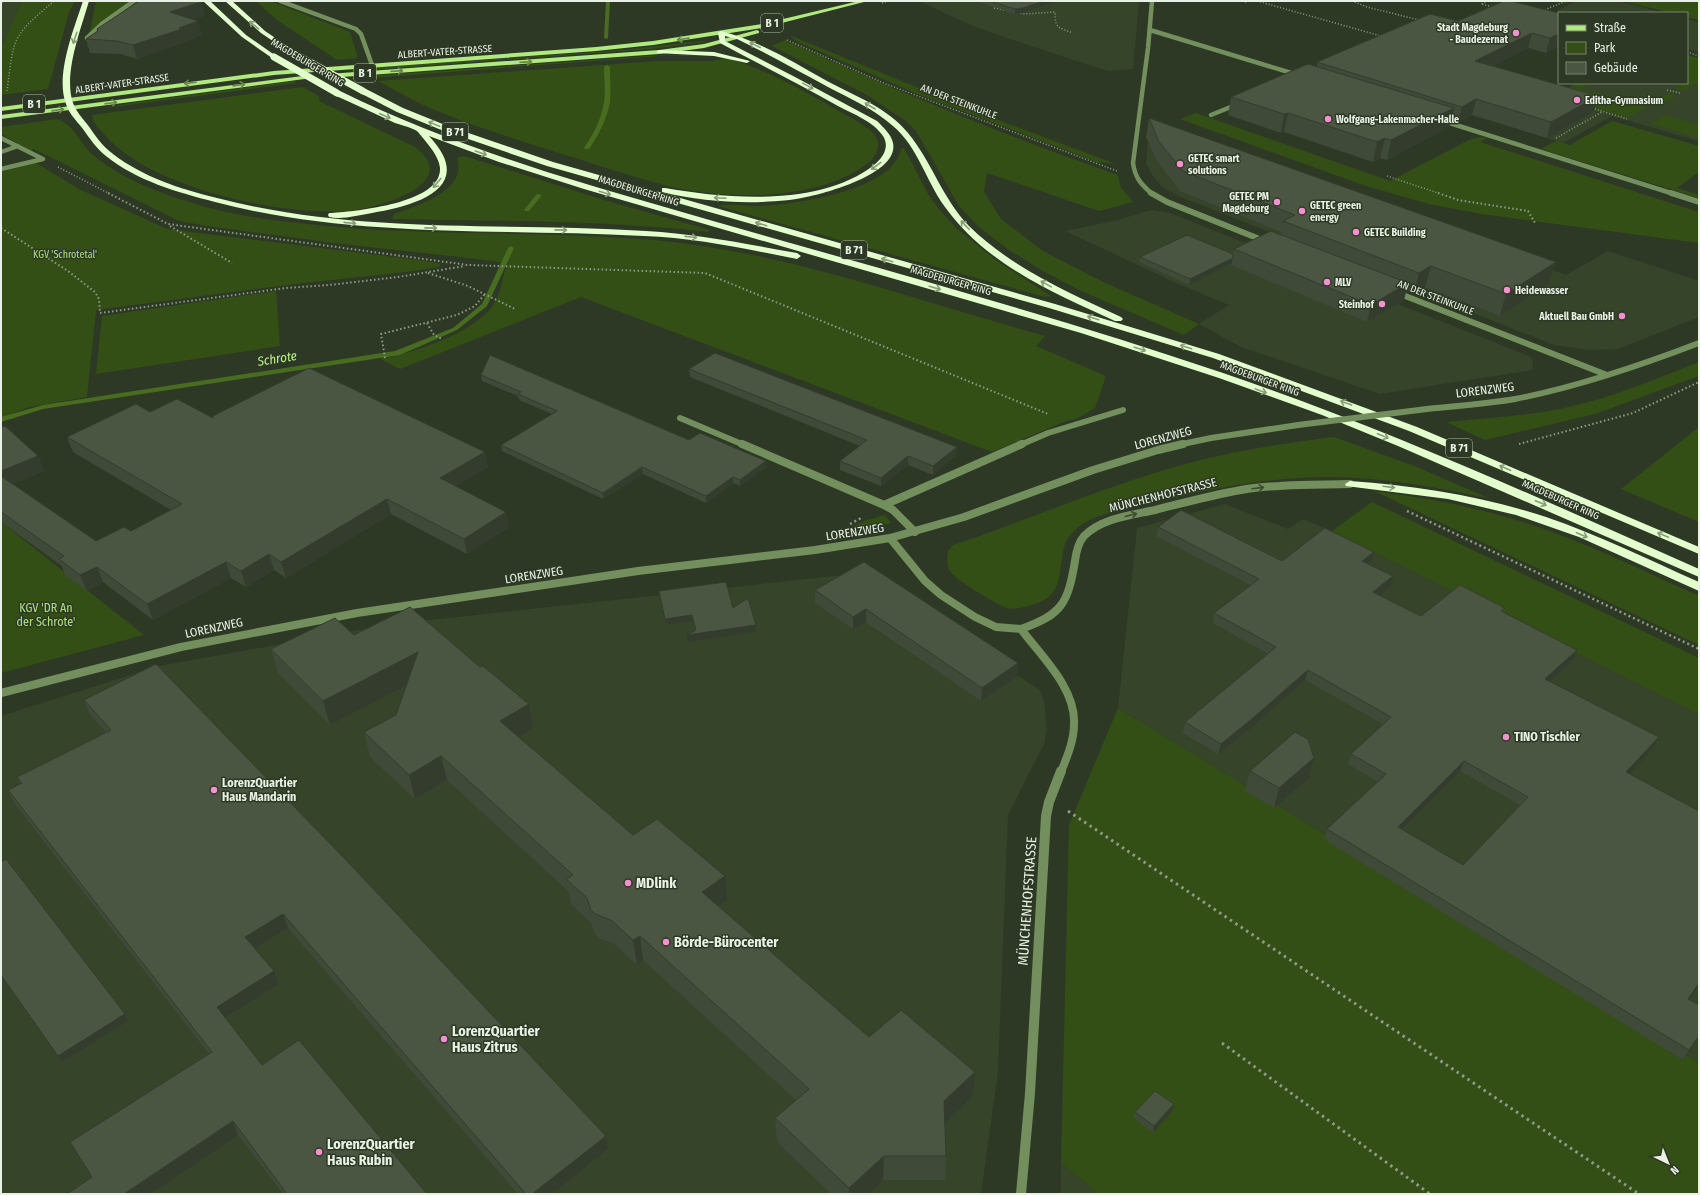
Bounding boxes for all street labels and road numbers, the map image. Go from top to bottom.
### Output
road number: B 1 [761,14,783,32]
street label: MAGDEBURGER RING [269,36,347,90]
street label: ALBERT-VATER-STRASSE [397,43,493,61]
road number: B 1 [354,64,376,82]
street label: ALBERT-VATER-STRASSE [74,71,170,97]
street label: AN DER STEINKUHLE [919,82,999,122]
road number: B 1 [23,95,45,113]
road number: B 71 [442,123,468,141]
street label: MAGDEBURGER RING [597,173,681,209]
road number: B 71 [841,241,867,259]
street label: MAGDEBURGER RING [909,264,993,298]
street label: AN DER STEINKUHLE [1396,278,1476,318]
street label: MAGDEBURGER RING [1218,359,1301,399]
street label: LORENZWEG [1455,379,1515,401]
street label: LORENZWEG [1133,424,1193,452]
road number: B 71 [1446,439,1472,457]
street label: MÜNCHENHOFSTRASSE [1107,473,1219,515]
street label: MAGDEBURGER RING [1520,477,1601,522]
street label: LORENZWEG [825,520,885,544]
street label: LORENZWEG [504,563,564,587]
street label: LORENZWEG [184,615,244,641]
street label: MÜNCHENHOFSTRASSE [1014,836,1041,966]

